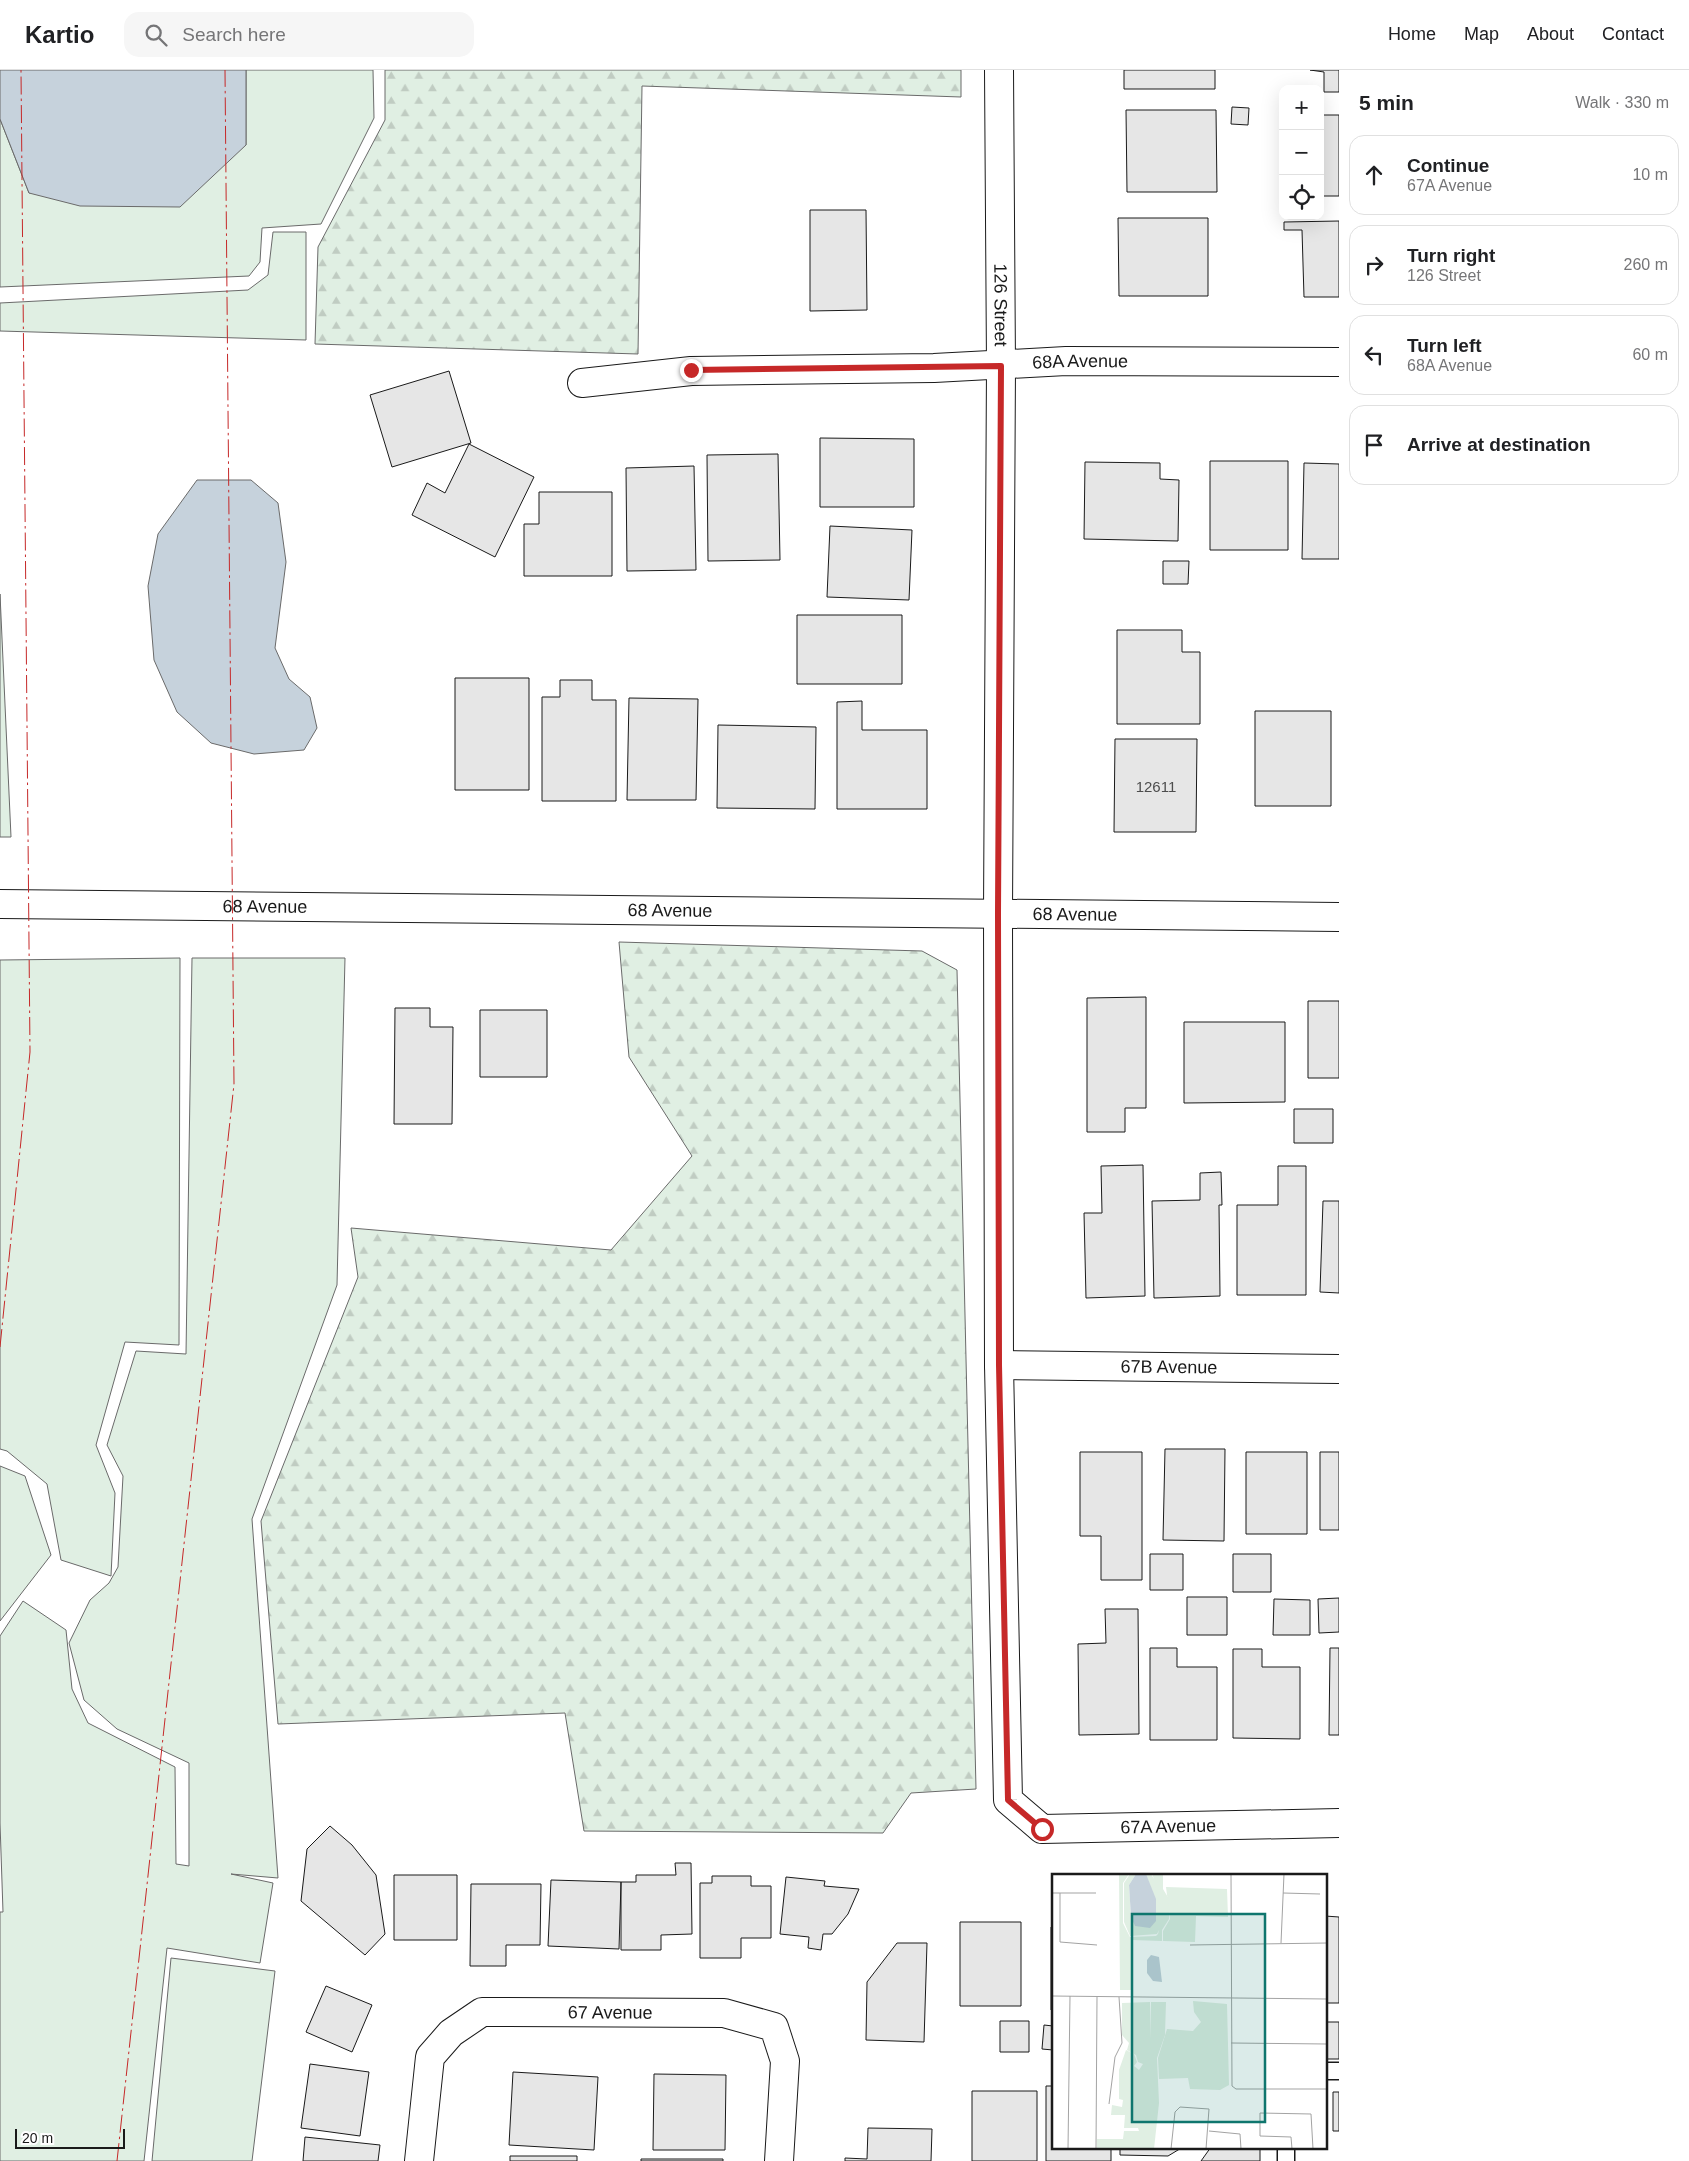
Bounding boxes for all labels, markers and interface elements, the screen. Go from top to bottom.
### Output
search box [124,12,474,57]
text: Kartio [25,21,94,48]
icon: search [142,21,170,49]
text: Search here [182,24,286,45]
text: Home [1388,24,1436,44]
text: Map [1464,24,1499,44]
text: About [1527,24,1574,44]
text: Contact [1602,24,1664,44]
map controls [1279,85,1324,220]
button: + [1279,85,1324,130]
text: 5 min [1359,91,1414,114]
text: Walk · 330 m [1575,94,1669,111]
button: − [1279,130,1324,175]
text: Continue [1407,155,1489,176]
icon: ahead [1360,161,1388,189]
text: 10 m [1632,166,1668,183]
button: locate [1279,175,1324,220]
text: 67A Avenue [1407,177,1492,194]
text: Turn right [1407,245,1495,266]
icon: right [1360,251,1388,279]
text: 260 m [1624,256,1668,273]
street label: 126 Street [990,263,1011,347]
text: 126 Street [1407,267,1481,284]
text: Turn left [1407,335,1482,356]
icon: left [1360,341,1388,369]
text: 60 m [1632,346,1668,363]
street label: 68A Avenue [1032,351,1128,373]
text: 68A Avenue [1407,357,1492,374]
route end [680,359,703,382]
icon: arrive [1360,431,1388,459]
text: Arrive at destination [1407,434,1591,455]
house number: 12611 [1136,778,1176,795]
street label: 68 Avenue [222,896,307,917]
street label: 68 Avenue [627,900,712,921]
street label: 68 Avenue [1032,904,1117,925]
street label: 67B Avenue [1120,1356,1218,1378]
street label: 67A Avenue [1120,1815,1216,1837]
route start [1031,1818,1054,1841]
inset map [1052,1874,1326,2148]
street label: 67 Avenue [568,2002,653,2023]
scale bar [15,2126,125,2149]
text: 20 m [22,2130,53,2146]

